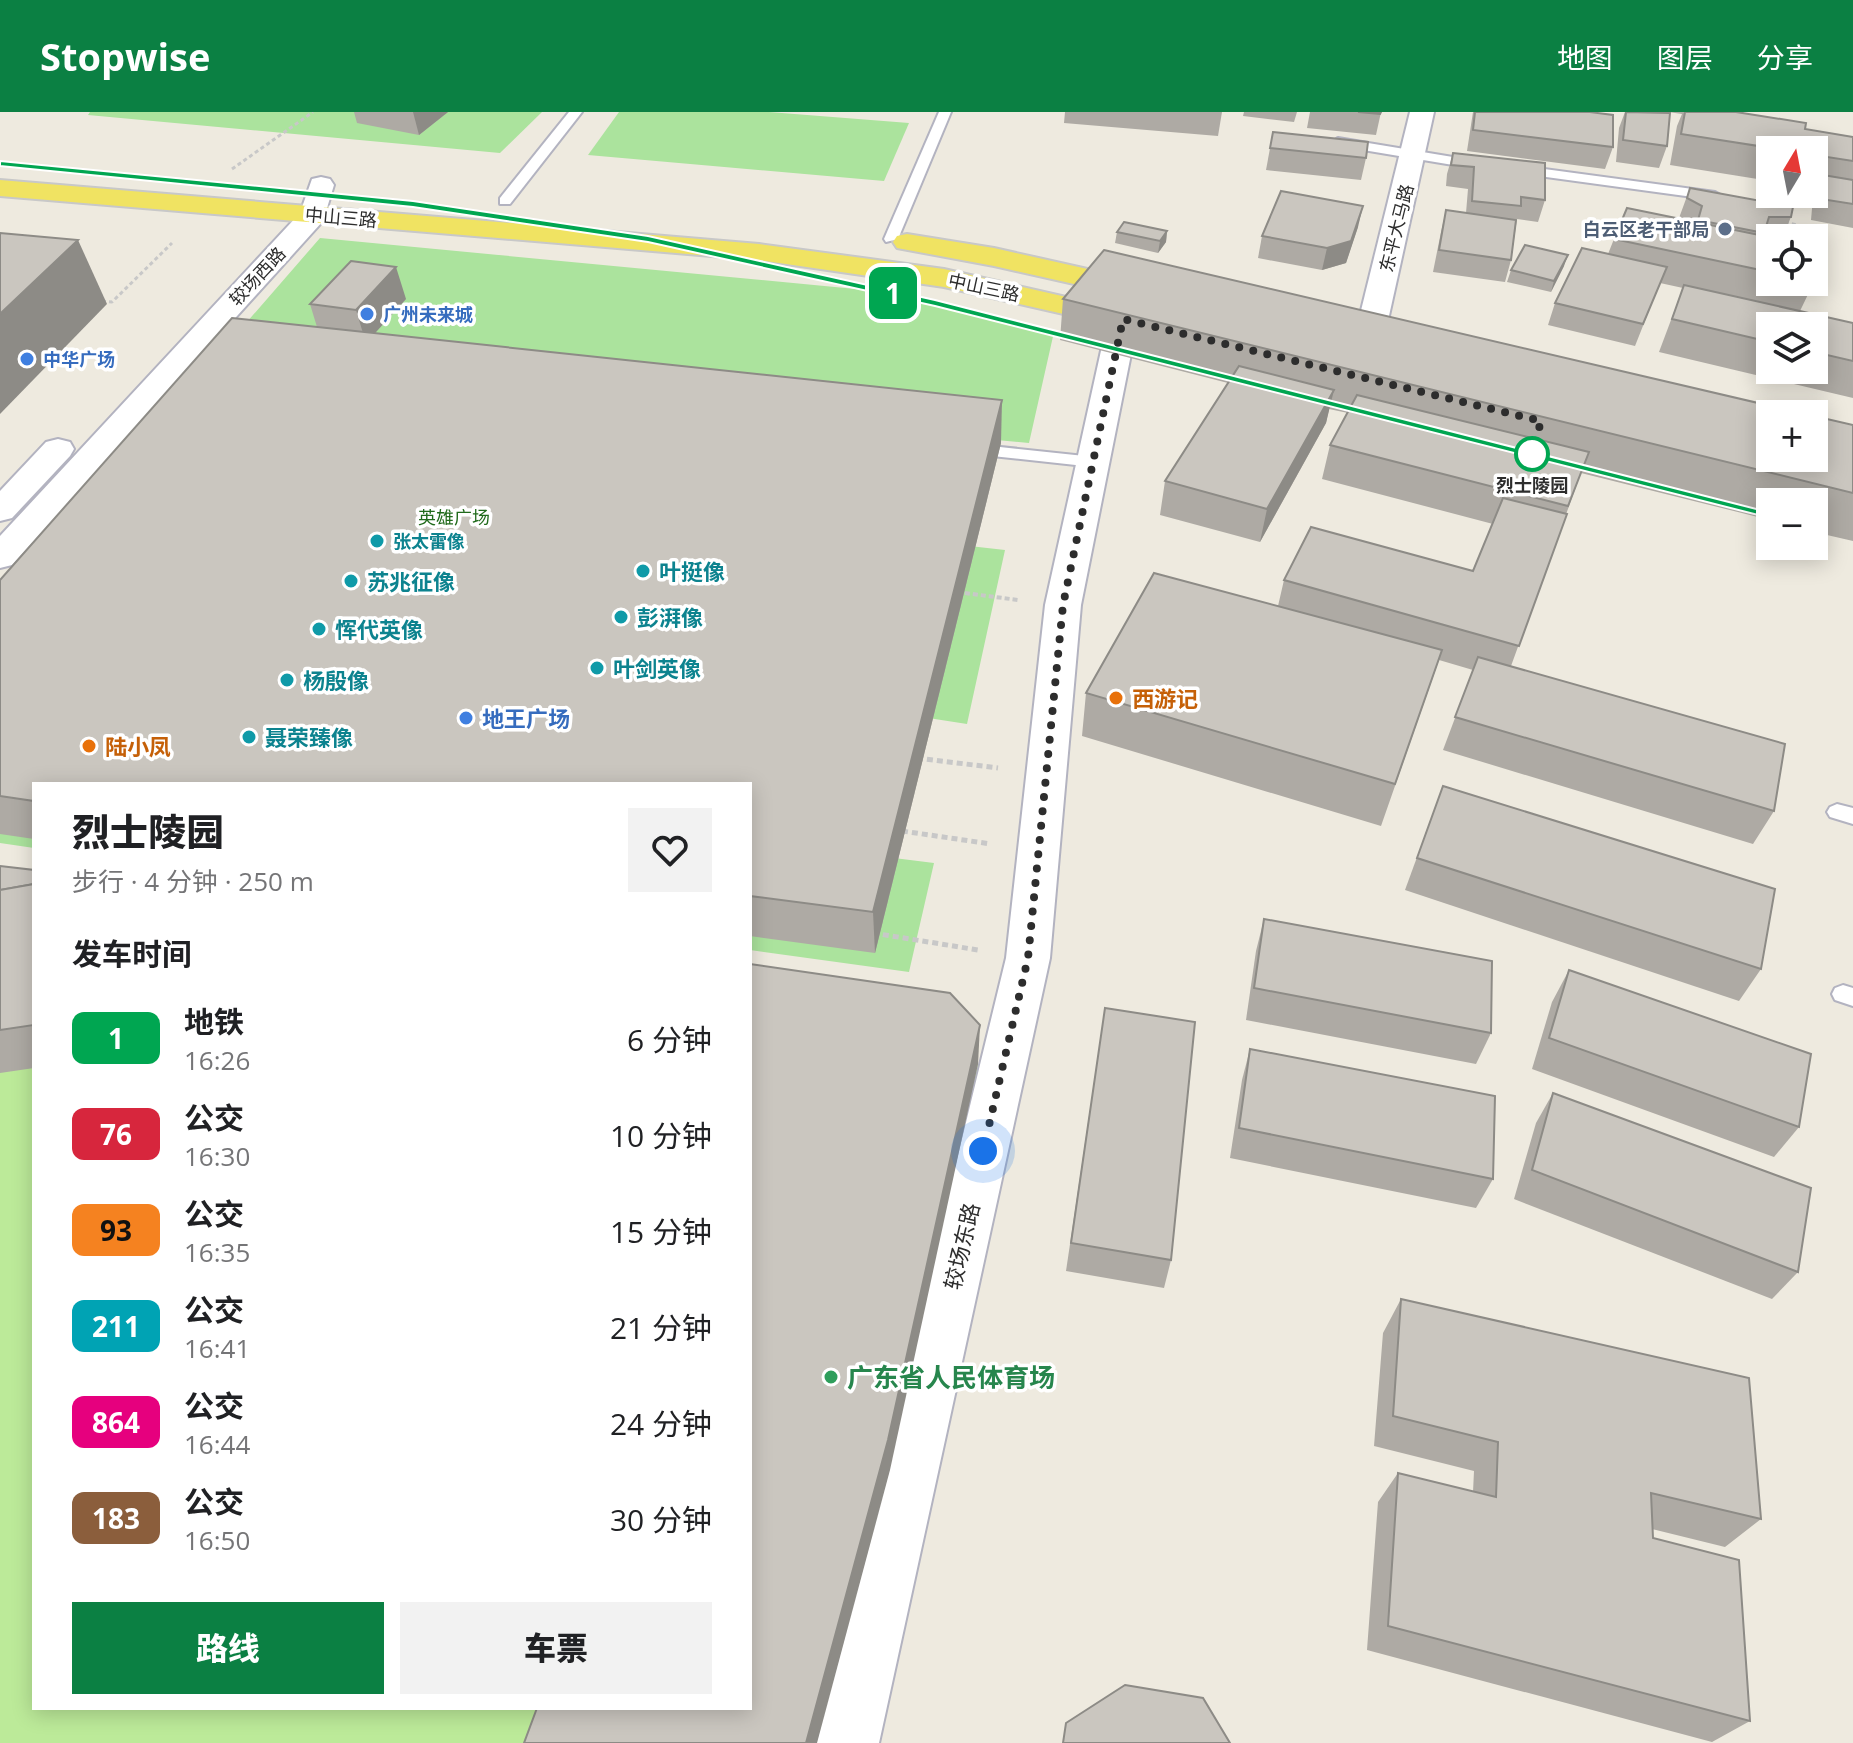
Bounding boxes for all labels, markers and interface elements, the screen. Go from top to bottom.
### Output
text: Stopwise [40,30,210,82]
text: 地图 [1557,38,1613,76]
text: 图层 [1657,38,1713,76]
text: 分享 [1757,38,1813,76]
north arrow [1756,136,1828,208]
map controls [1756,136,1828,560]
street label: 东平大马路 [1373,181,1419,275]
street label: 中山三路 [304,202,378,232]
place label: 白云区老干部局 [1583,217,1709,241]
marker: 白云区老干部局 [1716,220,1734,238]
button: locate [1756,224,1828,296]
street label: 较场西路 [224,241,290,311]
line badge: 1 [867,267,919,319]
street label: 中山三路 [946,268,1022,306]
text: 1 [885,274,901,312]
place label: 广州未来城 [383,302,473,326]
marker: 广州未来城 [358,305,376,323]
button: layers [1756,312,1828,384]
place label: 中华广场 [43,347,115,371]
marker: 中华广场 [18,350,36,368]
button: + [1756,400,1828,472]
marker: 烈士陵园 [1515,437,1549,471]
place label: 烈士陵园 [1496,473,1568,497]
button: − [1756,488,1828,560]
park label: 英雄广场 [418,505,490,529]
place label: 张太雷像 [393,529,465,553]
marker: 张太雷像 [368,532,386,550]
place label: 叶挺像 [659,556,725,586]
marker: 叶挺像 [634,562,652,580]
place label: 苏兆征像 [367,566,455,596]
marker: 苏兆征像 [342,572,360,590]
place label: 彭湃像 [637,602,703,632]
marker: 彭湃像 [612,608,630,626]
place label: 恽代英像 [335,614,423,644]
marker: 恽代英像 [310,620,328,638]
place label: 叶剑英像 [613,653,701,683]
marker: 叶剑英像 [588,659,606,677]
place label: 杨殷像 [303,665,369,695]
marker: 杨殷像 [278,671,296,689]
place label: 西游记 [1132,683,1198,713]
marker: 西游记 [1107,689,1125,707]
place label: 地王广场 [482,703,570,733]
marker: 地王广场 [457,709,475,727]
place label: 聂荣臻像 [265,722,353,752]
marker: 聂荣臻像 [240,728,258,746]
place label: 陆小凤 [105,731,171,761]
marker: 陆小凤 [80,737,98,755]
text: 烈士陵园 [72,805,224,857]
button: heart [628,808,712,892]
text: 步行 · 4 分钟 · 250 m [72,863,314,899]
text: 发车时间 [72,933,192,974]
text: 地铁 [184,1001,244,1042]
text: 1 [108,1019,124,1057]
text: 6 分钟 [627,1019,712,1060]
text: 16:26 [184,1042,250,1078]
text: 公交 [184,1097,244,1138]
text: 76 [100,1115,132,1153]
text: 10 分钟 [610,1115,712,1156]
your location [963,1131,1003,1171]
text: 16:30 [184,1138,250,1174]
text: 公交 [184,1193,244,1234]
street label: 较场东路 [936,1200,986,1292]
text: 93 [100,1211,132,1249]
text: 15 分钟 [610,1211,712,1252]
text: 16:35 [184,1234,250,1270]
text: 公交 [184,1289,244,1330]
text: 211 [92,1307,140,1345]
text: 21 分钟 [610,1307,712,1348]
text: 16:41 [184,1330,250,1366]
place label: 广东省人民体育场 [847,1359,1055,1395]
marker: 广东省人民体育场 [822,1368,840,1386]
text: 公交 [184,1385,244,1426]
text: 864 [92,1403,140,1441]
text: 24 分钟 [610,1403,712,1444]
text: 16:44 [184,1426,250,1462]
text: 公交 [184,1481,244,1522]
text: 183 [92,1499,140,1537]
text: 30 分钟 [610,1499,712,1540]
text: 16:50 [184,1522,250,1558]
button: 路线 [72,1602,384,1694]
button: 车票 [400,1602,712,1694]

